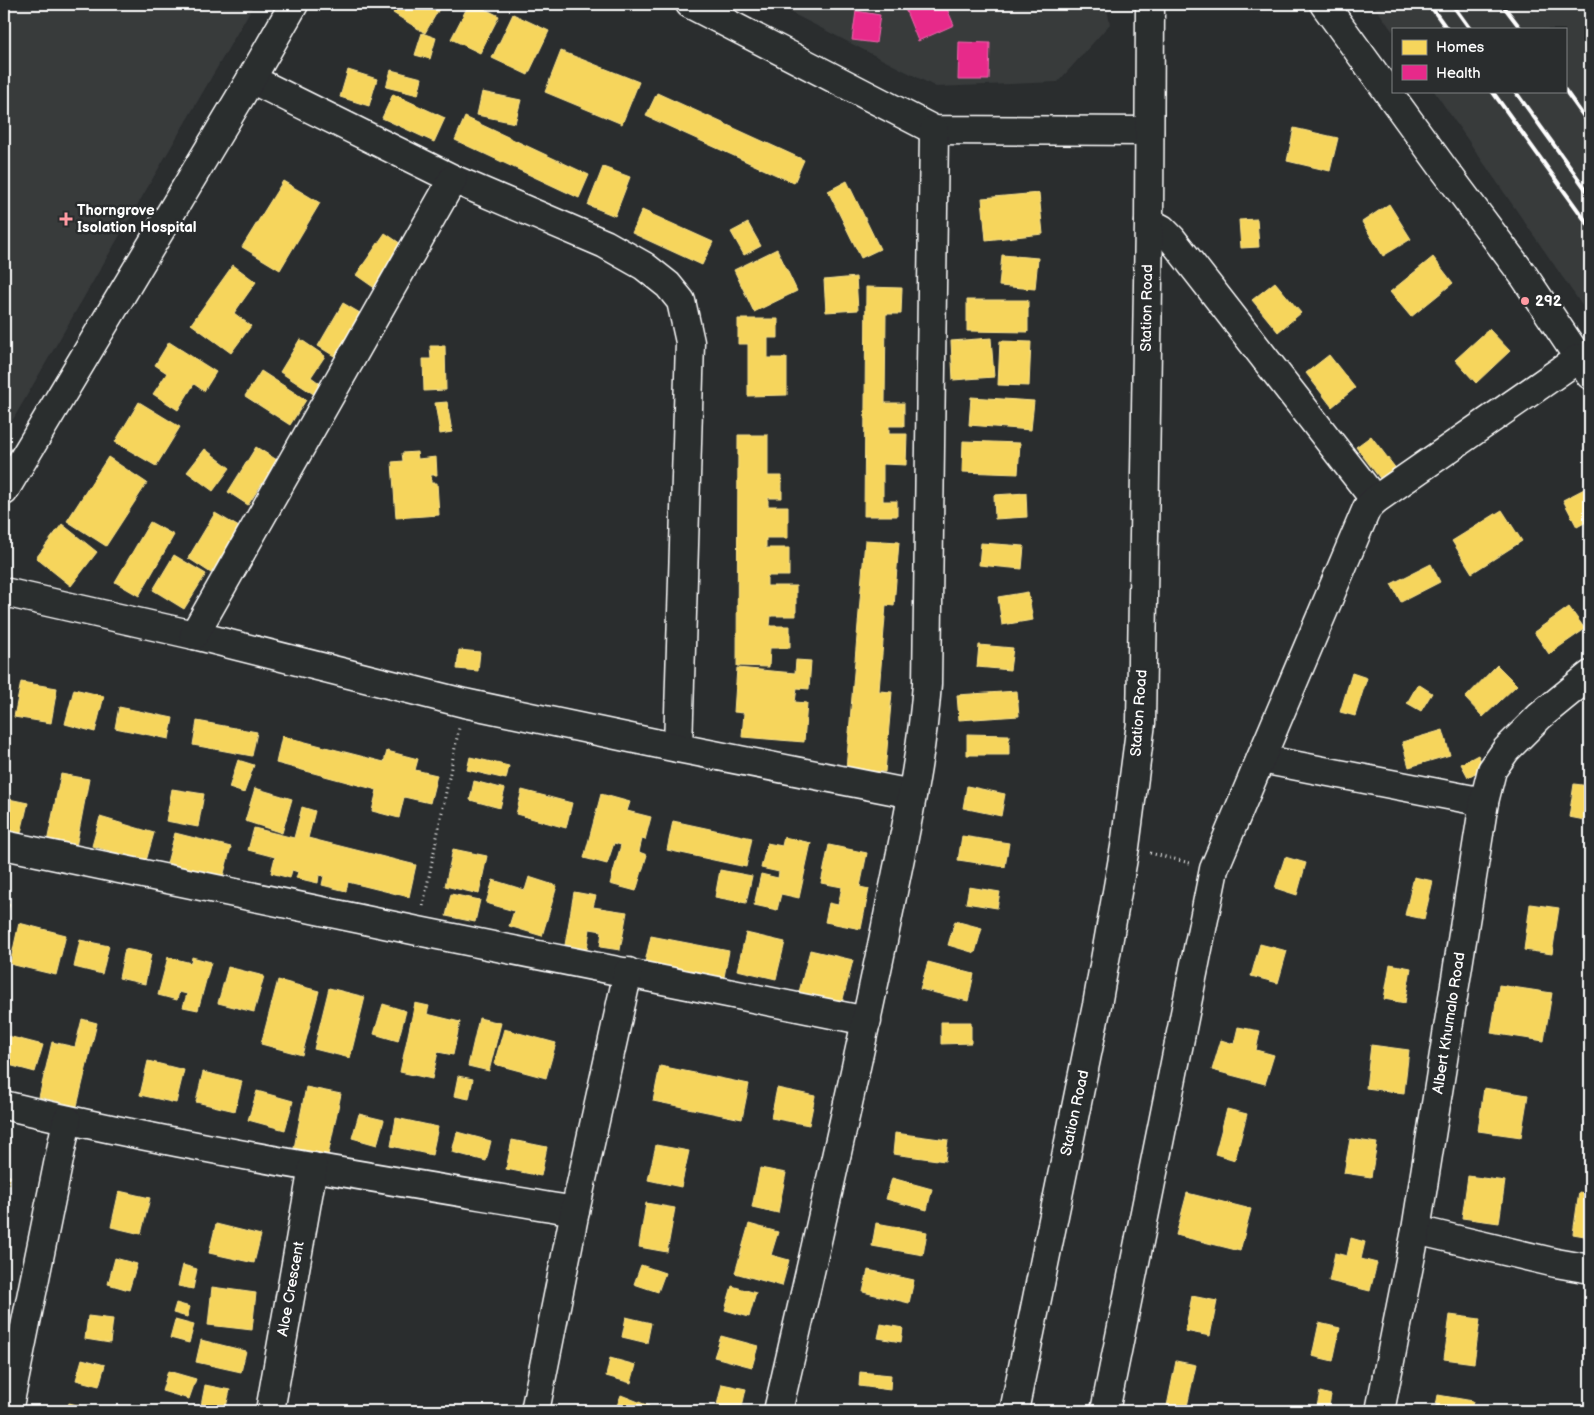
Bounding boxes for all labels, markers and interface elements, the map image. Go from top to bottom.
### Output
legend [1392,28,1566,92]
text: Homes [1436,38,1485,57]
text: Health [1436,64,1481,83]
place label: Thorngrove Isolation Hospital [77,201,197,237]
marker: Thorngrove Isolation Hospital [59,212,73,226]
street label: Station Road [1137,264,1157,352]
place label: 292 [1535,292,1562,311]
marker: 292 [1519,295,1531,307]
street label: Station Road [1126,669,1152,757]
street label: Albert Khumalo Road [1428,951,1470,1095]
street label: Station Road [1057,1068,1093,1158]
street label: Aloe Crescent [273,1240,309,1338]

